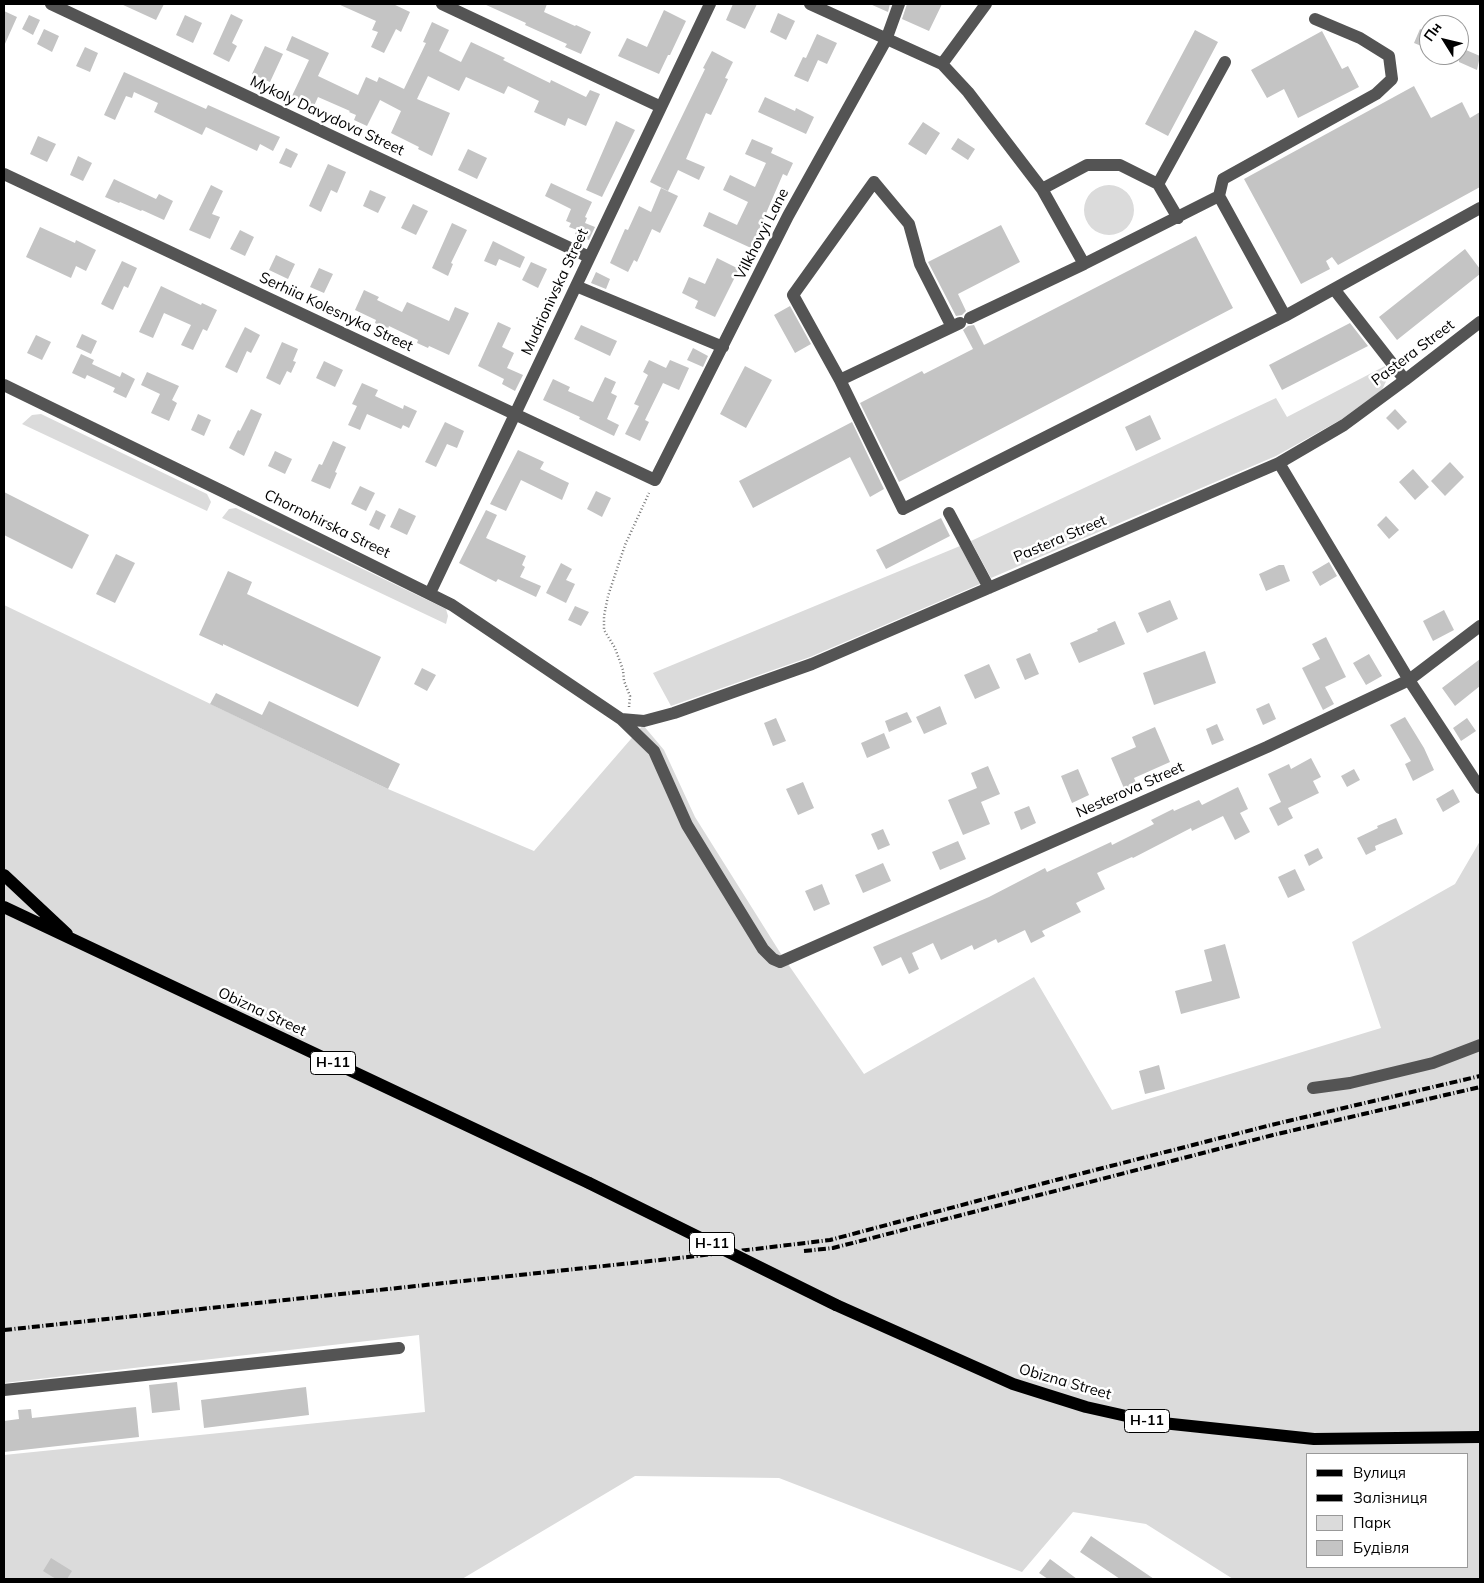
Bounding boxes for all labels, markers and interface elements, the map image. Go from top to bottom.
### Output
north arrow [1419,15,1469,65]
text: Пн [1420,19,1446,45]
street label: Mykoly Davydova Street [247,72,407,160]
street label: Vilkhovyi Lane [731,185,793,283]
street label: Mudrionivska Street [518,226,592,358]
street label: Serhiia Kolesnyka Street [256,268,416,356]
street label: Pastera Street [1368,316,1458,390]
street label: Chornohirska Street [261,486,393,562]
street label: Pastera Street [1011,511,1109,567]
street label: Nesterova Street [1073,758,1187,822]
street label: Obizna Street [215,984,309,1040]
road number: Н-11 [310,1052,356,1074]
road number: Н-11 [690,1232,734,1256]
street label: Obizna Street [1017,1360,1113,1404]
road number: Н-11 [1124,1410,1170,1432]
legend [1306,1453,1469,1568]
text: Вулиця [1353,1463,1406,1482]
text: Залізниця [1353,1488,1427,1507]
text: Парк [1353,1513,1391,1532]
text: Будівля [1353,1538,1409,1557]

